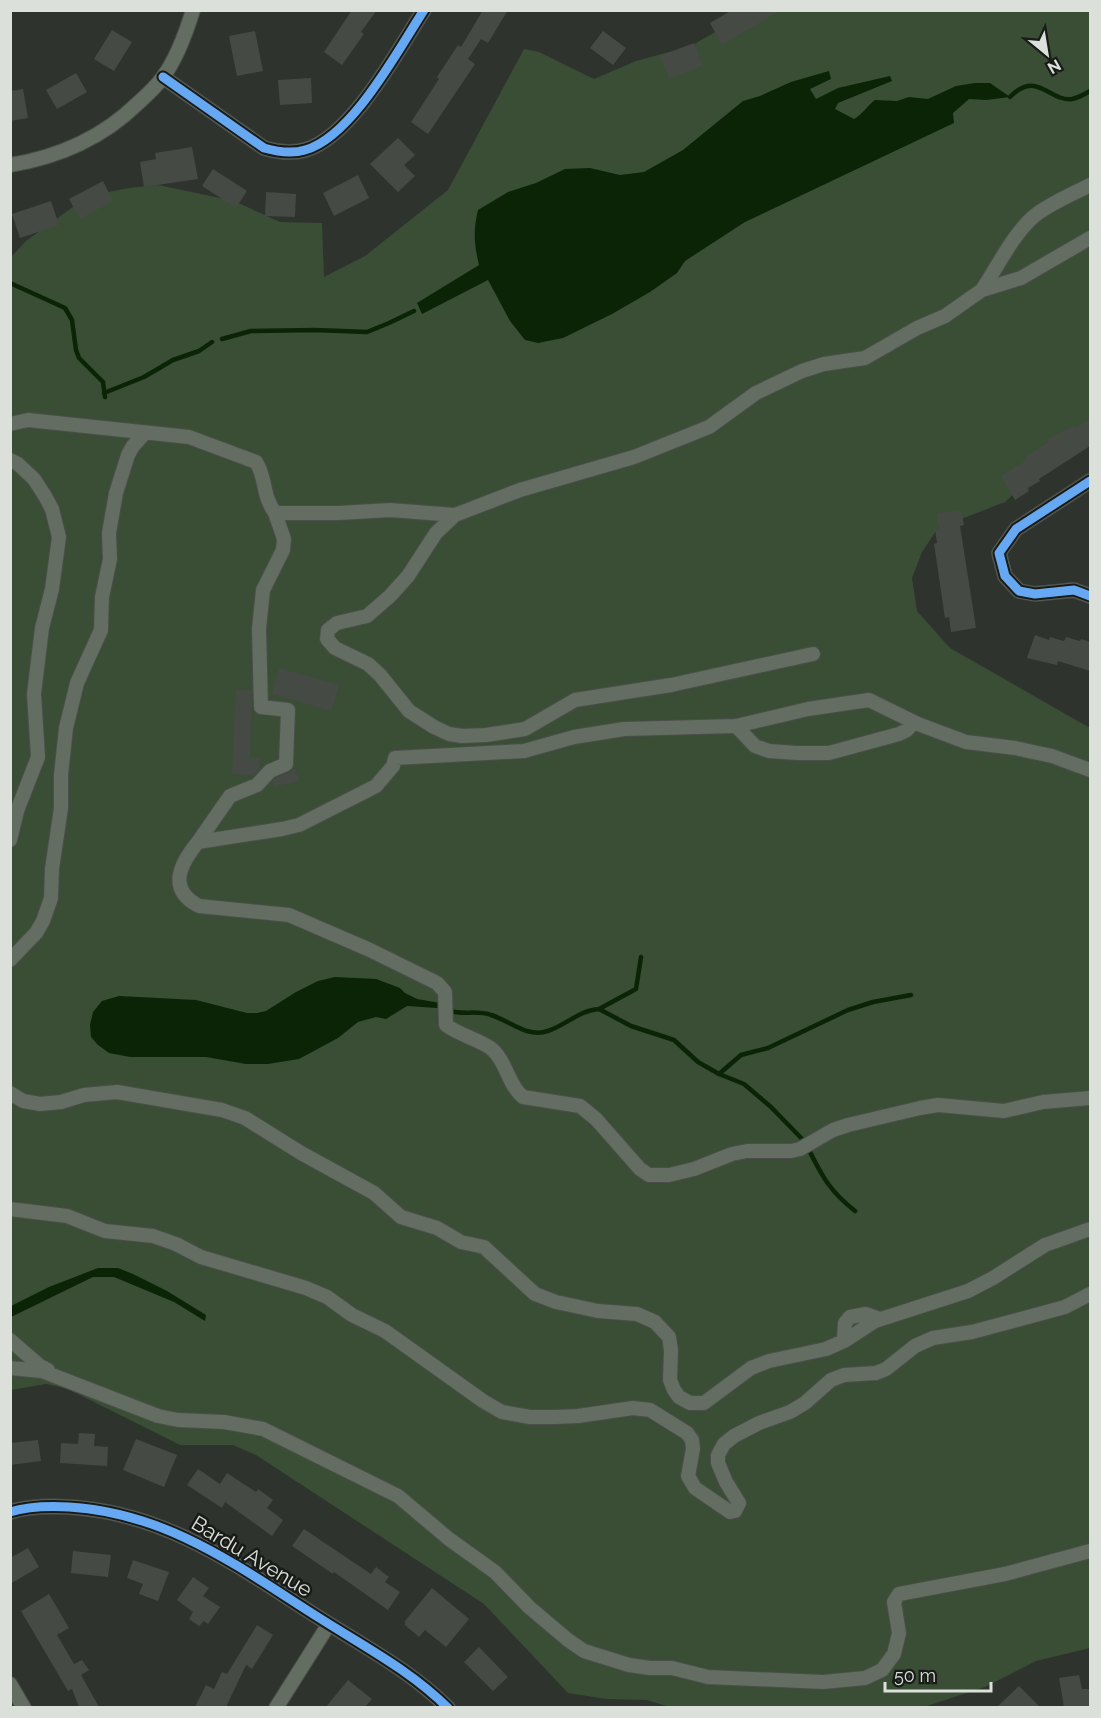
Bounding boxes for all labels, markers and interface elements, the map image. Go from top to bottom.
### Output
north arrow [1017,24,1077,84]
text: N [1044,55,1064,78]
street label: Bardu Avenue [187,1510,317,1602]
scale bar [885,1655,992,1693]
text: 50 m [894,1665,936,1686]

